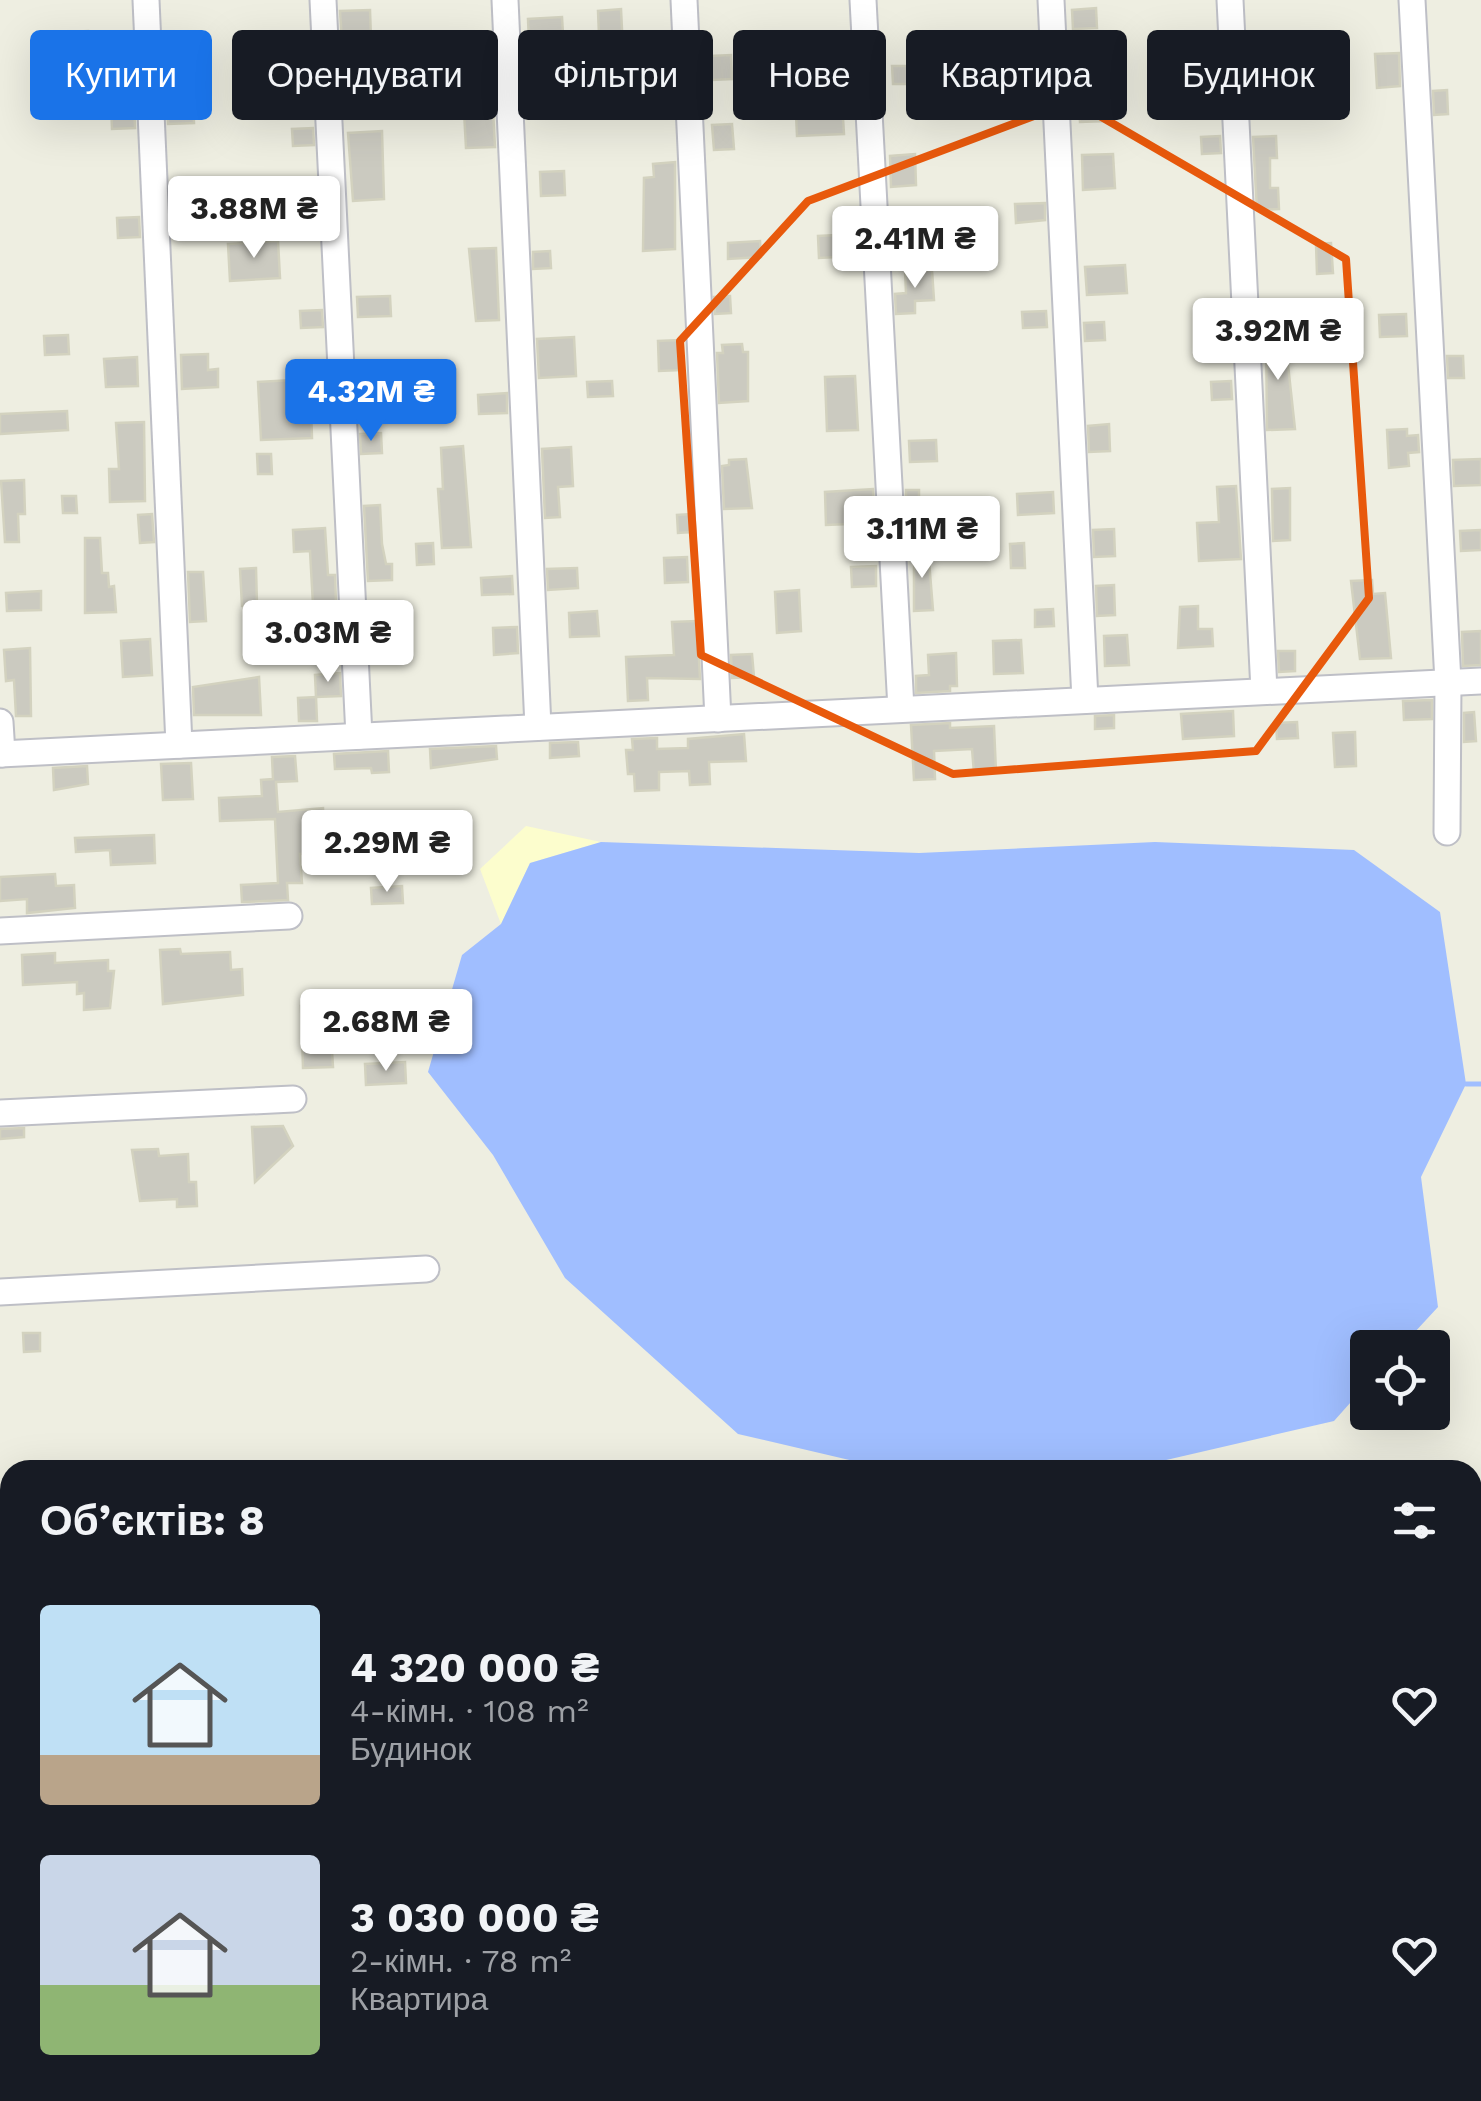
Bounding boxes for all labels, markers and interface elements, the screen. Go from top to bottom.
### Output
chip: Купити [30,30,212,120]
chip: Орендувати [232,30,498,120]
chip: Фільтри [518,30,713,120]
chip: Нове [733,30,886,120]
chip: Квартира [906,30,1127,120]
chip: Будинок [1147,30,1350,120]
pin: 3.88M ₴ [162,176,346,261]
text: 3.88M ₴ [190,189,318,227]
pin: 2.41M ₴ [823,206,1007,291]
text: 2.41M ₴ [854,219,976,257]
pin: 3.92M ₴ [1186,298,1370,383]
text: 3.92M ₴ [1215,311,1341,349]
pin: 4.32M ₴ [279,359,463,444]
text: 4.32M ₴ [307,372,435,410]
pin: 3.11M ₴ [830,496,1014,581]
text: 3.11M ₴ [866,509,978,547]
pin: 3.03M ₴ [236,600,420,685]
text: 3.03M ₴ [265,613,391,651]
pin: 2.29M ₴ [295,810,479,895]
text: 2.29M ₴ [324,823,450,861]
pin: 2.68M ₴ [294,989,478,1074]
text: 2.68M ₴ [322,1002,450,1040]
map controls [1350,1330,1450,1430]
button: locate [1350,1330,1450,1430]
icon: filters [1387,1493,1442,1548]
text: Об’єктів: 8 [40,1496,265,1545]
text: 4 320 000 ₴ [350,1643,599,1692]
icon: home [120,1645,240,1765]
icon: heart [1387,1678,1442,1733]
text: 4-кімн. · 108 m² [350,1692,589,1730]
text: Будинок [350,1730,471,1768]
text: 3 030 000 ₴ [350,1893,599,1942]
icon: home [120,1895,240,2015]
icon: heart [1387,1928,1442,1983]
text: 2-кімн. · 78 m² [350,1942,572,1980]
text: Квартира [350,1980,488,2018]

